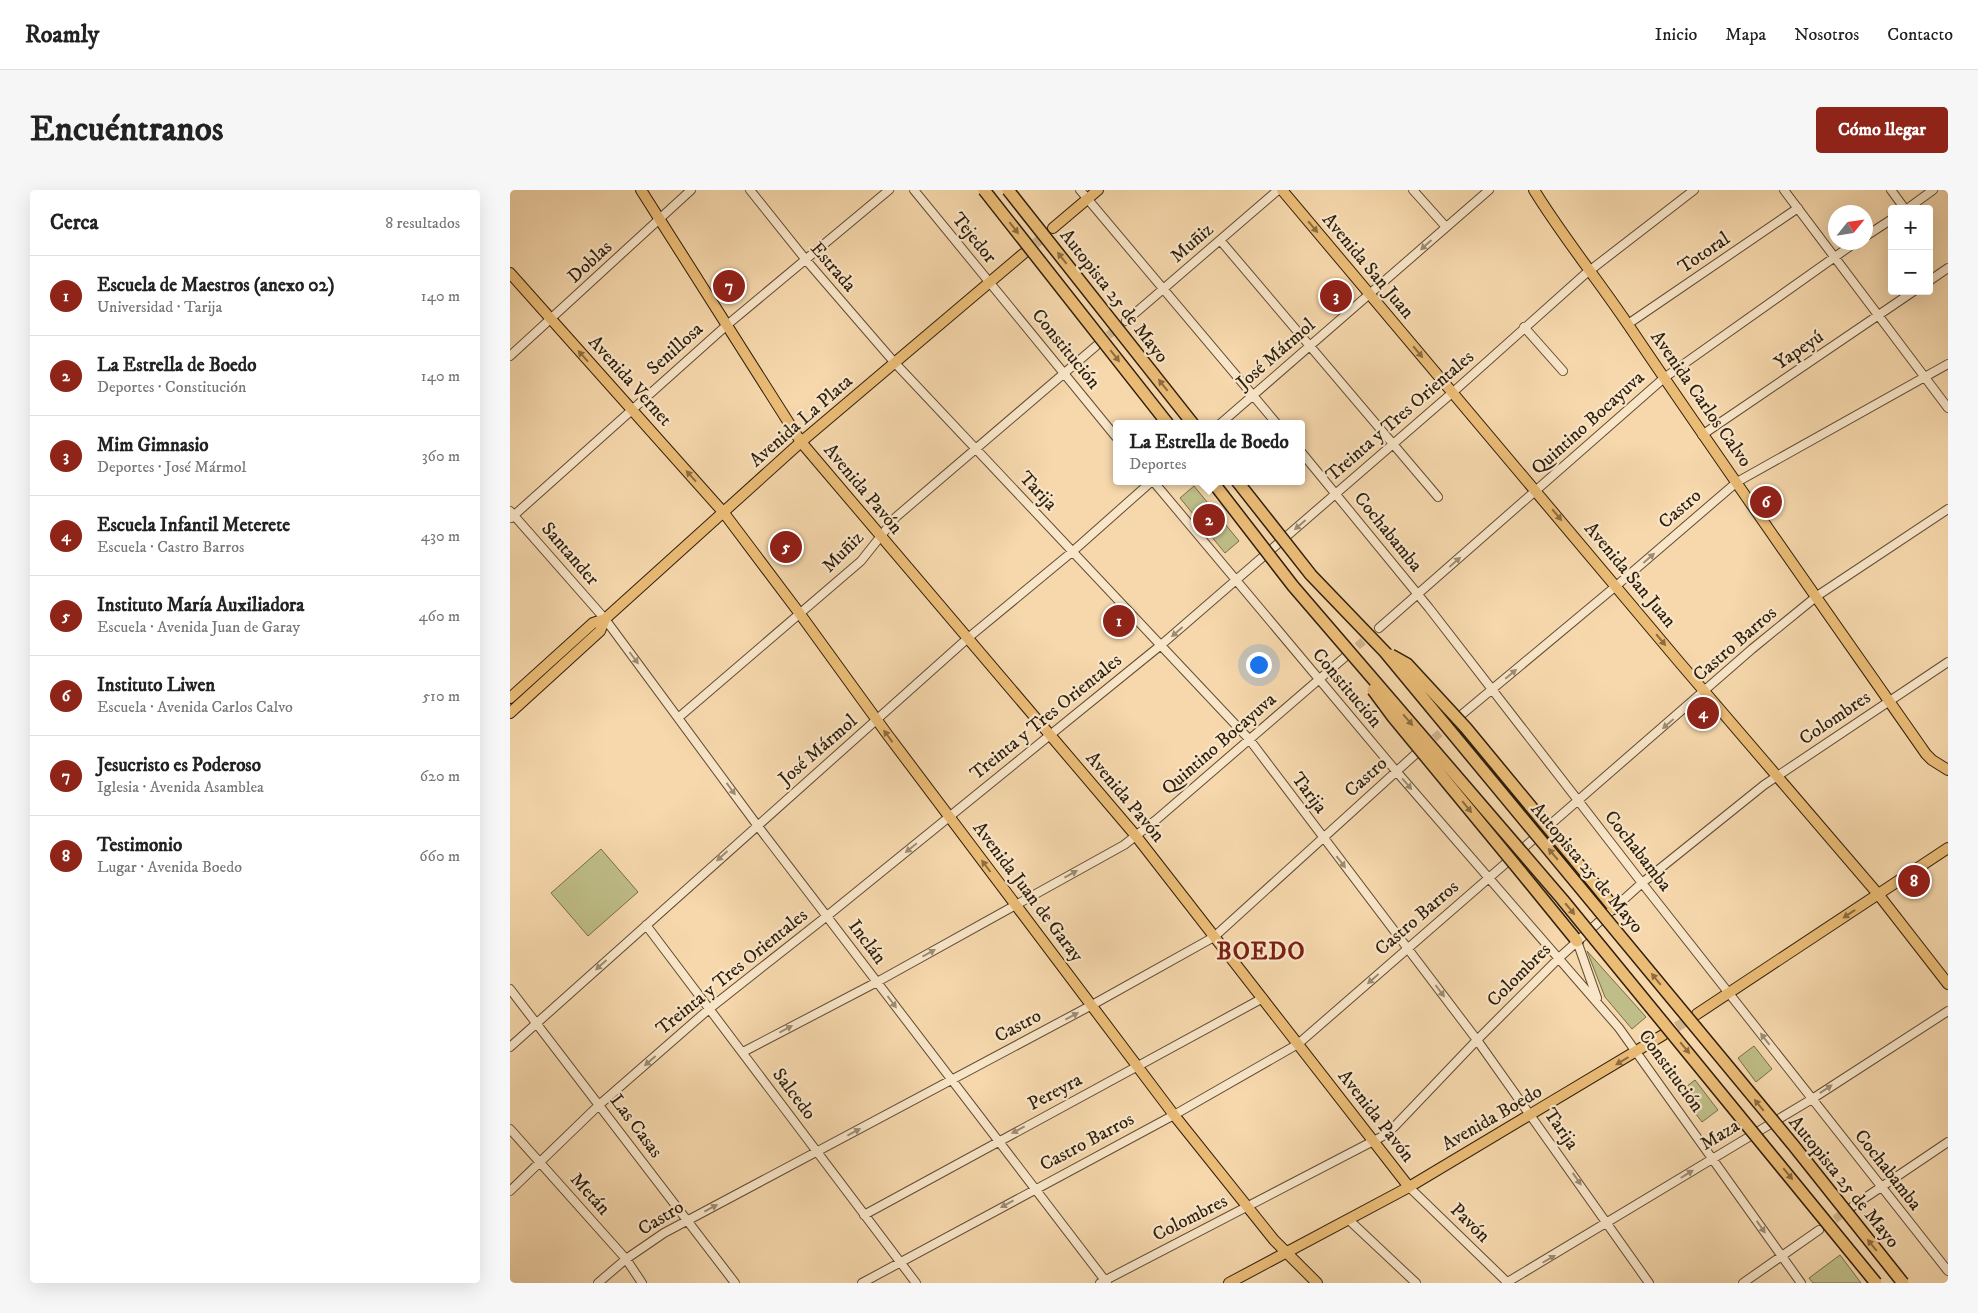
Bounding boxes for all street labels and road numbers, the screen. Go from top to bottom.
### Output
street label: Tejedor [947,208,1001,268]
street label: Avenida San Juan [1317,209,1419,324]
street label: Muñiz [1166,218,1218,268]
street label: Autopista 25 de Mayo [1055,225,1173,367]
street label: Totoral [1674,227,1735,279]
street label: Doblas [563,236,617,288]
street label: Estrada [805,237,861,297]
street label: Constitución [1027,304,1105,394]
street label: José Mármol [1231,314,1320,396]
street label: Senillosa [642,318,708,380]
street label: Yapeyú [1770,325,1828,375]
street label: Avenida Carlos Calvo [1645,326,1757,472]
street label: Avenida Vernet [583,331,677,431]
street label: Treinta y Tres Orientales [1321,346,1479,486]
street label: Quintino Bocayuva [1527,366,1649,480]
street label: Avenida La Plata [745,370,857,472]
street label: Avenida Pavón [819,439,907,539]
street label: Tarija [1014,467,1062,515]
street label: Castro [1654,484,1706,534]
street label: Cochabamba [1349,487,1427,577]
street label: Santander [536,518,604,590]
street label: Avenida San Juan [1579,518,1681,633]
street label: Muñiz [817,526,869,578]
street label: Castro Barros [1688,601,1782,687]
street label: Constitución [1307,644,1387,732]
street label: Treinta y Tres Orientales [966,649,1126,785]
street label: Colombres [1795,686,1875,750]
street label: Quintino Bocayuva [1157,688,1281,800]
street label: José Mármol [773,710,862,792]
street label: Avenida Pavón [1081,747,1169,847]
street label: Castro [1340,752,1392,802]
street label: Tarija [1286,768,1332,818]
street label: Autopista 25 de Mayo [1526,798,1648,938]
street label: Cochabamba [1599,806,1677,896]
street label: Avenida Juan de Garay [968,817,1089,967]
street label: Castro Barros [1370,875,1464,961]
street label: Treinta y Tres Orientales [652,904,812,1040]
street label: Inclán [843,915,891,969]
street label: Colombres [1482,938,1556,1012]
street label: Castro [991,1004,1045,1048]
street label: Constitución [1633,1025,1709,1117]
street label: Salcedo [767,1064,821,1124]
street label: Avenida Pavón [1333,1065,1419,1167]
street label: Pereyra [1024,1068,1086,1116]
street label: Avenida Boedo [1438,1080,1546,1156]
street label: Las Casas [605,1090,667,1162]
street label: Tarija [1539,1104,1583,1154]
street label: Castro Barros [1036,1108,1138,1176]
street label: Autopista 25 de Mayo [1784,1111,1904,1253]
street label: Maza [1696,1114,1744,1156]
street label: Cochabamba [1849,1125,1927,1215]
street label: Metán [565,1168,615,1220]
street label: Colombres [1149,1189,1231,1247]
street label: Castro [634,1195,688,1241]
street label: Pavón [1445,1199,1495,1247]

